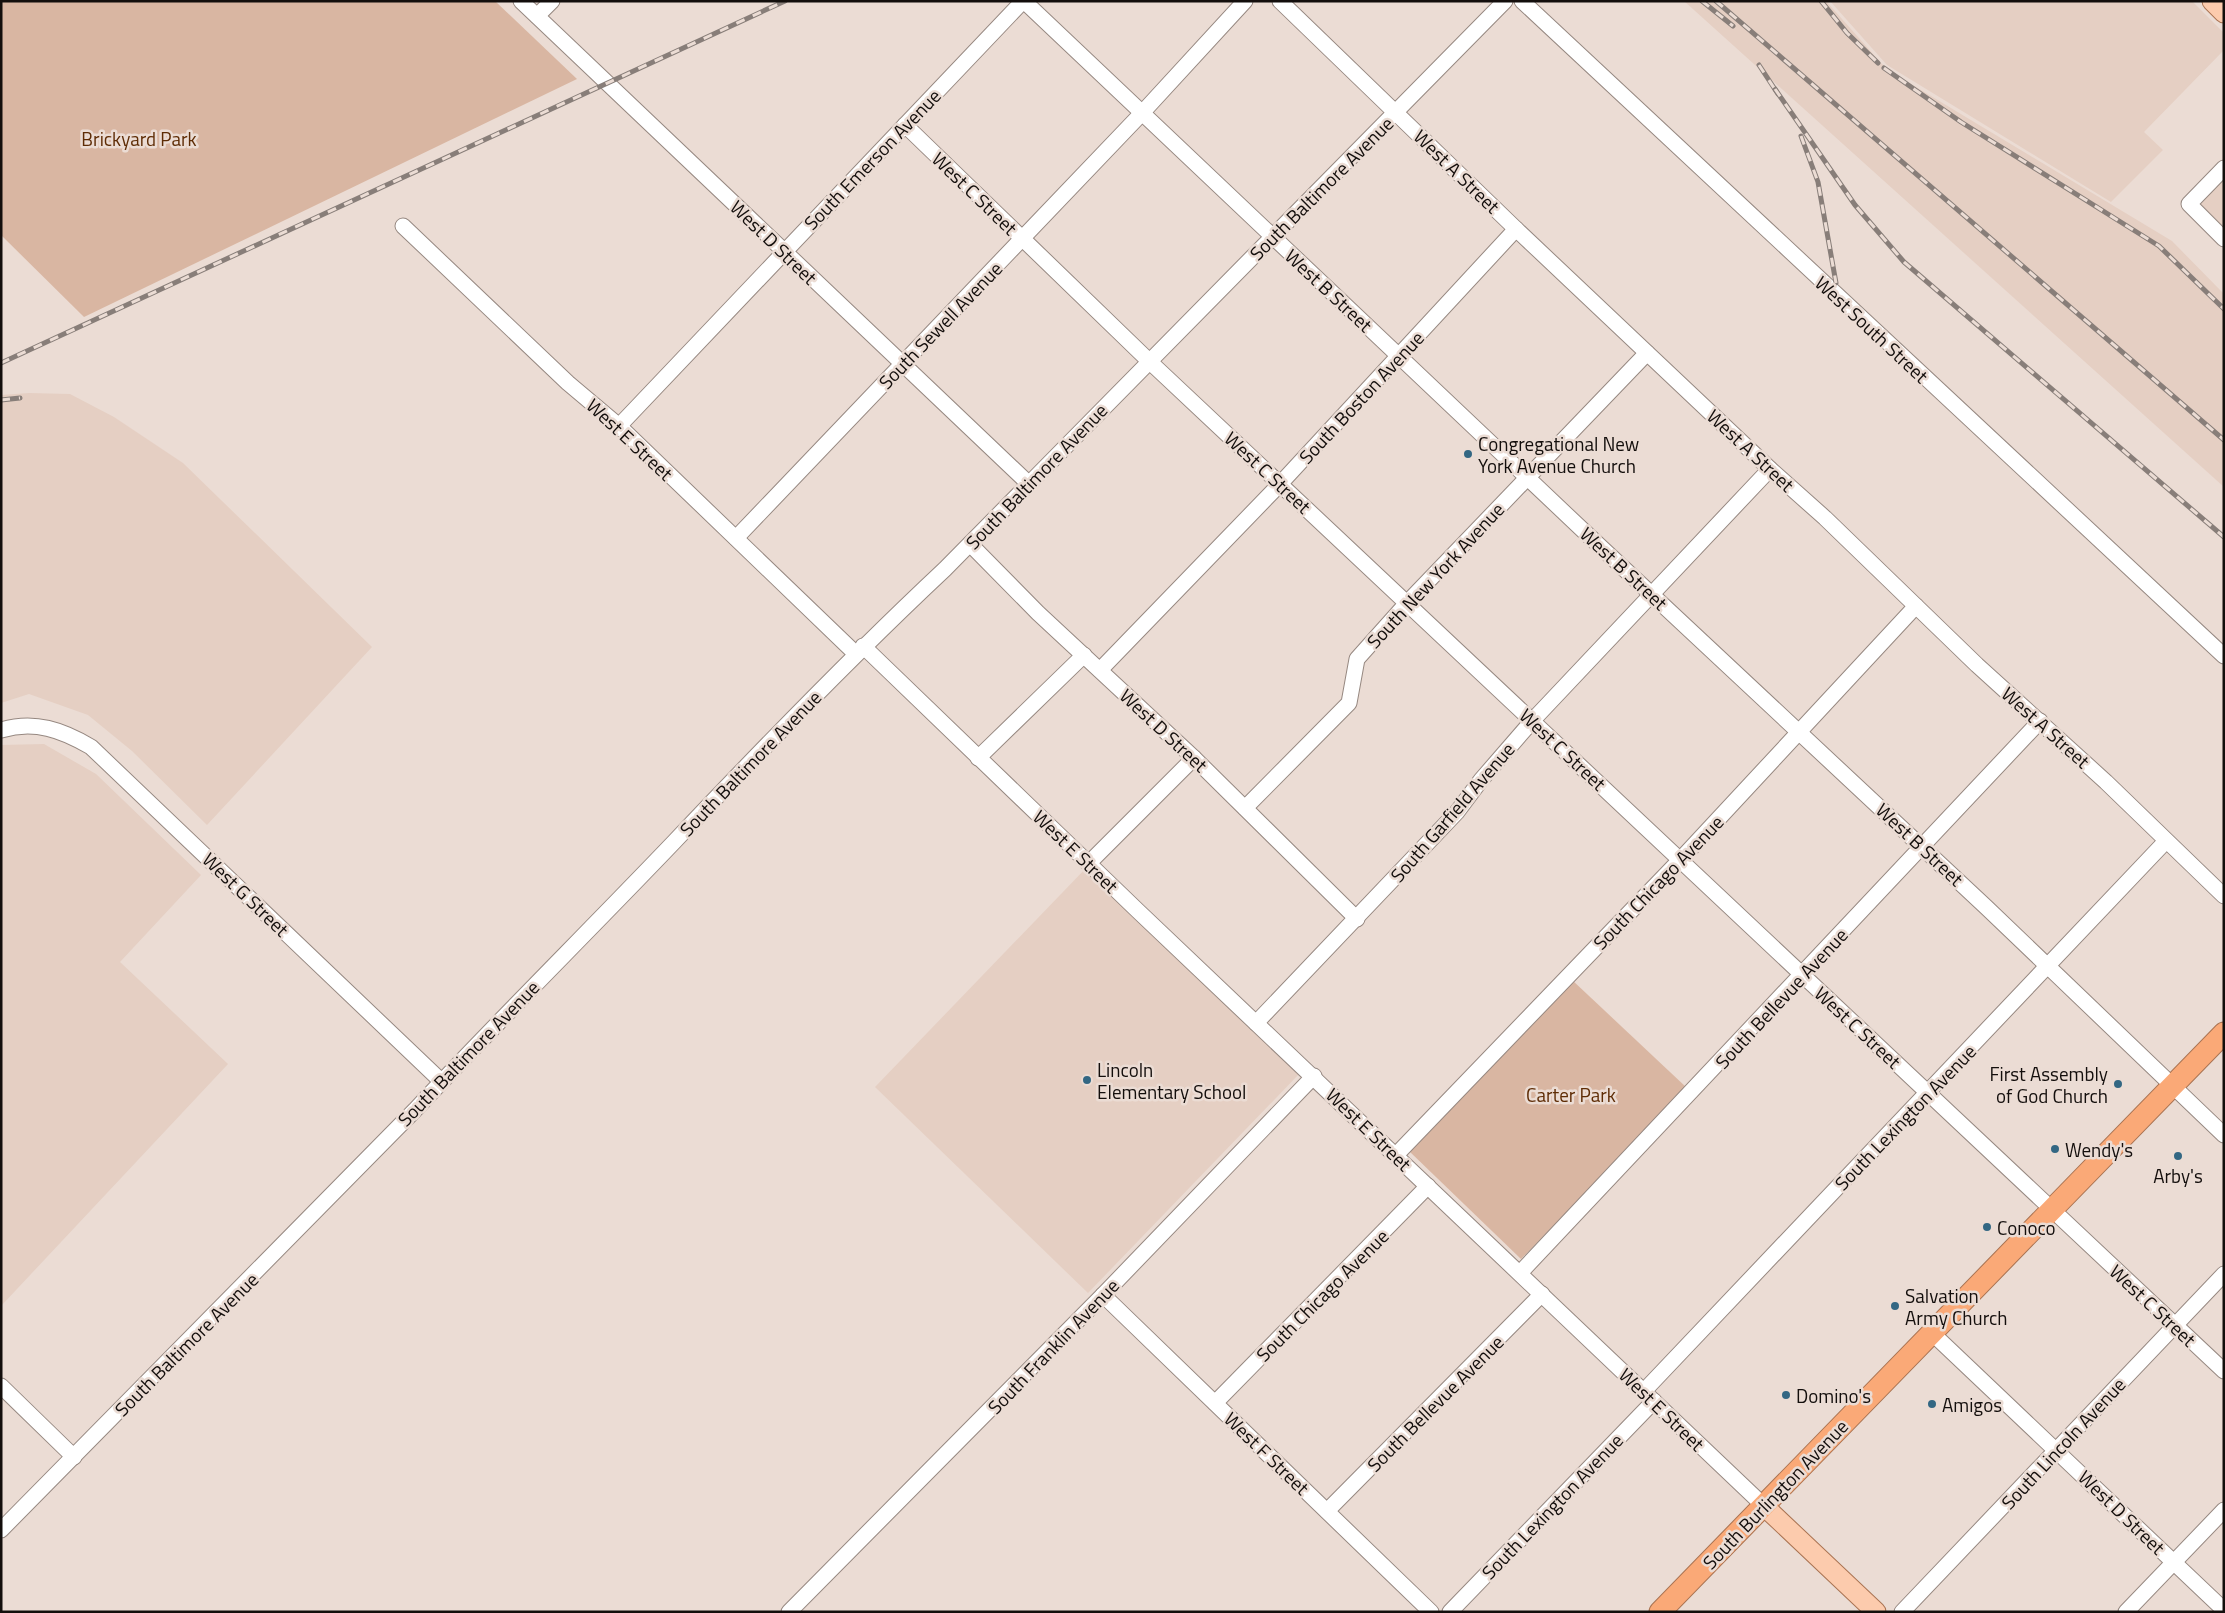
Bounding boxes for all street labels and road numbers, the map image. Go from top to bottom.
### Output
street label: South Emerson Avenue [797,82,947,236]
street label: South Baltimore Avenue [1242,109,1400,267]
street label: West A Street [1407,122,1507,220]
street label: West C Street [926,145,1025,242]
street label: West D Street [724,193,824,291]
street label: West B Street [1279,242,1380,339]
street label: South Sewell Avenue [871,255,1009,395]
street label: West South Street [1809,269,1936,390]
street label: South Boston Avenue [1292,324,1430,470]
street label: West E Street [580,391,680,487]
street label: South Baltimore Avenue [958,396,1114,556]
street label: West A Street [1701,402,1801,498]
street label: West C Street [1218,424,1318,520]
street label: South New York Avenue [1359,495,1511,655]
street label: West B Street [1574,520,1675,617]
street label: West A Street [1995,679,2097,775]
street label: West D Street [1113,681,1215,779]
street label: South Baltimore Avenue [672,683,828,843]
street label: West C Street [1513,701,1613,797]
street label: South Garfield Avenue [1383,736,1521,888]
street label: West B Street [1870,796,1971,893]
street label: West E Street [1027,803,1126,900]
street label: South Chicago Avenue [1586,808,1730,956]
street label: West G Street [196,845,296,943]
street label: South Bellevue Avenue [1708,921,1854,1075]
street label: South Baltimore Avenue [390,973,546,1133]
street label: West C Street [1808,979,1908,1075]
street label: South Lexington Avenue [1827,1037,1983,1197]
street label: West E Street [1320,1081,1419,1178]
street label: South Chicago Avenue [1249,1222,1395,1368]
street label: West C Street [2103,1257,2203,1353]
street label: South Baltimore Avenue [107,1265,265,1423]
street label: South Franklin Avenue [980,1272,1126,1420]
street label: South Bellevue Avenue [1360,1328,1510,1478]
street label: West E Street [1613,1361,1712,1458]
street label: South Lincoln Avenue [1994,1370,2132,1516]
street label: West F Street [1218,1405,1316,1501]
street label: South Burlington Avenue [1695,1412,1855,1576]
street label: South Lexington Avenue [1474,1426,1630,1586]
street label: West D Street [2072,1463,2172,1561]

